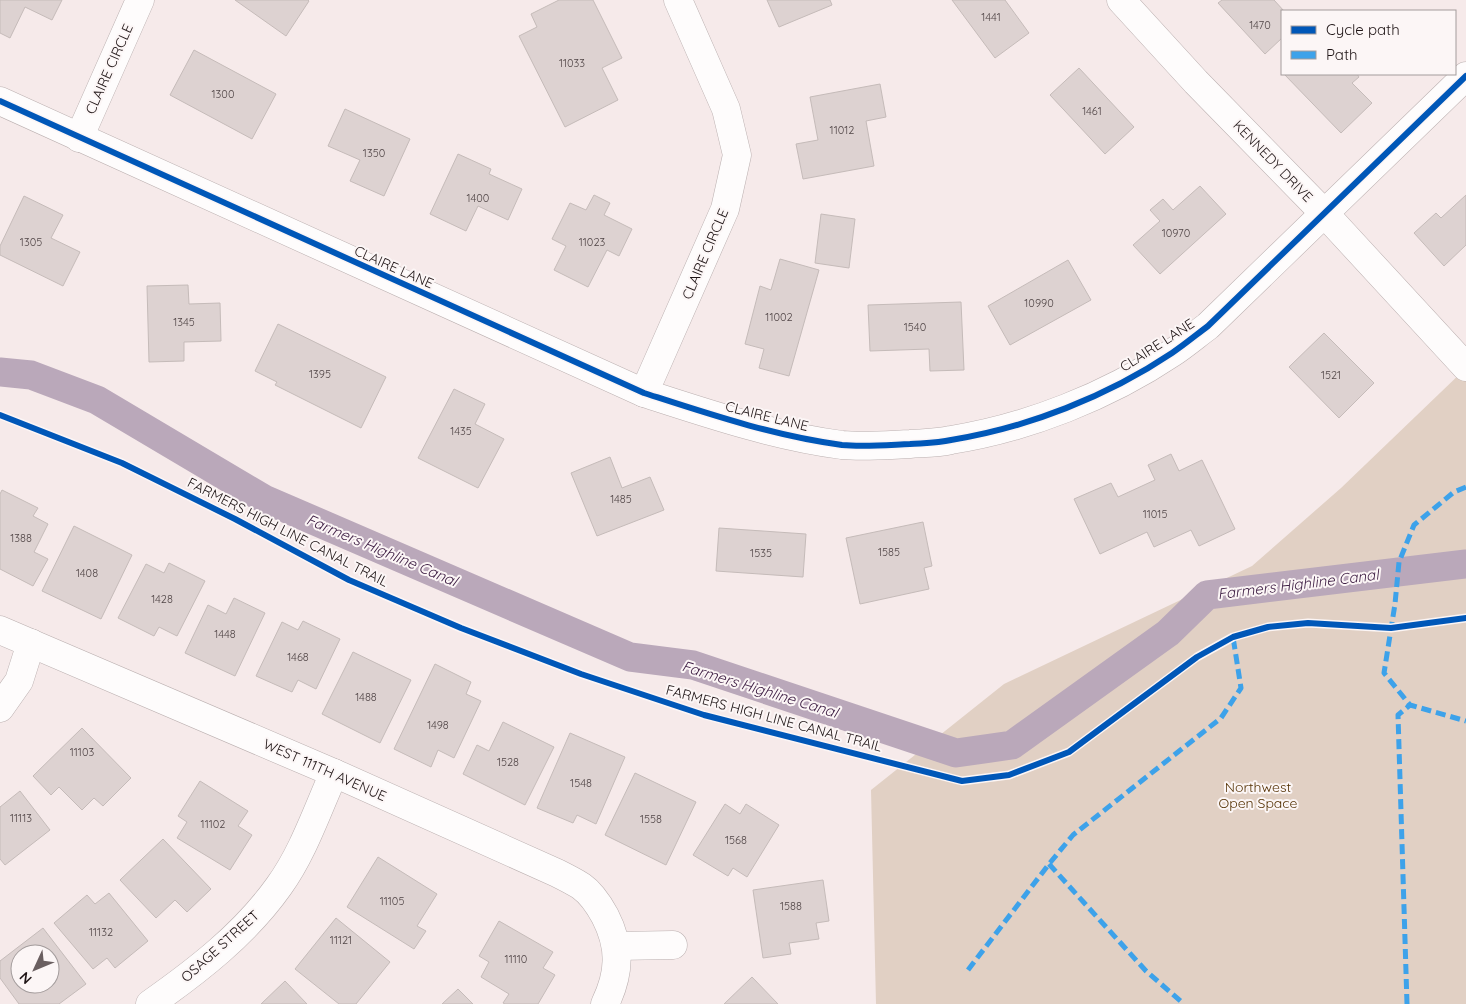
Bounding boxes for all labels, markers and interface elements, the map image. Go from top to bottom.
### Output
house number: 1441 [981,10,1001,24]
legend [1281,10,1456,75]
house number: 1470 [1249,18,1271,32]
text: Cycle path [1326,20,1400,39]
street label: CLAIRE CIRCLE [81,21,137,117]
text: Path [1326,45,1358,64]
house number: 11033 [559,56,585,70]
house number: 1300 [212,87,234,101]
house number: 1461 [1082,104,1102,118]
street label: KENNEDY DRIVE [1229,116,1317,206]
house number: 11012 [830,123,854,137]
house number: 1350 [363,146,385,160]
house number: 1400 [467,191,489,205]
street label: CLAIRE CIRCLE [678,206,732,302]
house number: 10970 [1162,226,1190,240]
house number: 1305 [20,235,42,249]
house number: 11023 [579,235,606,249]
street label: CLAIRE LANE [352,242,437,293]
house number: 10990 [1024,296,1054,310]
house number: 11002 [765,310,793,324]
street label: CLAIRE LANE [1116,314,1198,376]
house number: 1345 [173,315,195,329]
house number: 1540 [904,320,926,334]
house number: 1395 [309,367,331,381]
house number: 1521 [1321,368,1341,382]
street label: CLAIRE LANE [724,397,810,435]
house number: 1435 [450,424,472,438]
street label: FARMERS HIGH LINE CANAL TRAIL [184,473,392,591]
house number: 1485 [610,492,632,506]
house number: 11015 [1143,507,1167,521]
water label: Farmers Highline Canal [304,510,462,591]
house number: 1388 [10,531,32,545]
house number: 1585 [878,545,900,559]
house number: 1535 [750,546,772,560]
water label: Farmers Highline Canal [1216,565,1381,603]
house number: 1408 [76,566,98,580]
house number: 1428 [151,592,173,606]
house number: 1448 [214,627,236,641]
house number: 1468 [287,650,309,664]
water label: Farmers Highline Canal [680,656,842,722]
street label: FARMERS HIGH LINE CANAL TRAIL [664,680,885,756]
house number: 1488 [355,690,377,704]
house number: 1498 [427,718,449,732]
street label: WEST 111TH AVENUE [261,735,389,805]
house number: 11103 [70,745,94,759]
house number: 1528 [497,755,519,769]
house number: 1548 [570,776,592,790]
park label: Northwest Open Space [1218,778,1298,812]
house number: 11113 [10,811,32,825]
house number: 1558 [640,812,662,826]
house number: 11102 [201,817,225,831]
house number: 1568 [725,833,747,847]
house number: 11105 [380,894,404,908]
house number: 1588 [780,899,802,913]
street label: OSAGE STREET [177,906,263,986]
house number: 11132 [89,925,113,939]
house number: 11121 [330,933,352,947]
north arrow [10,944,60,994]
house number: 11110 [505,952,527,966]
text: N [16,968,36,988]

